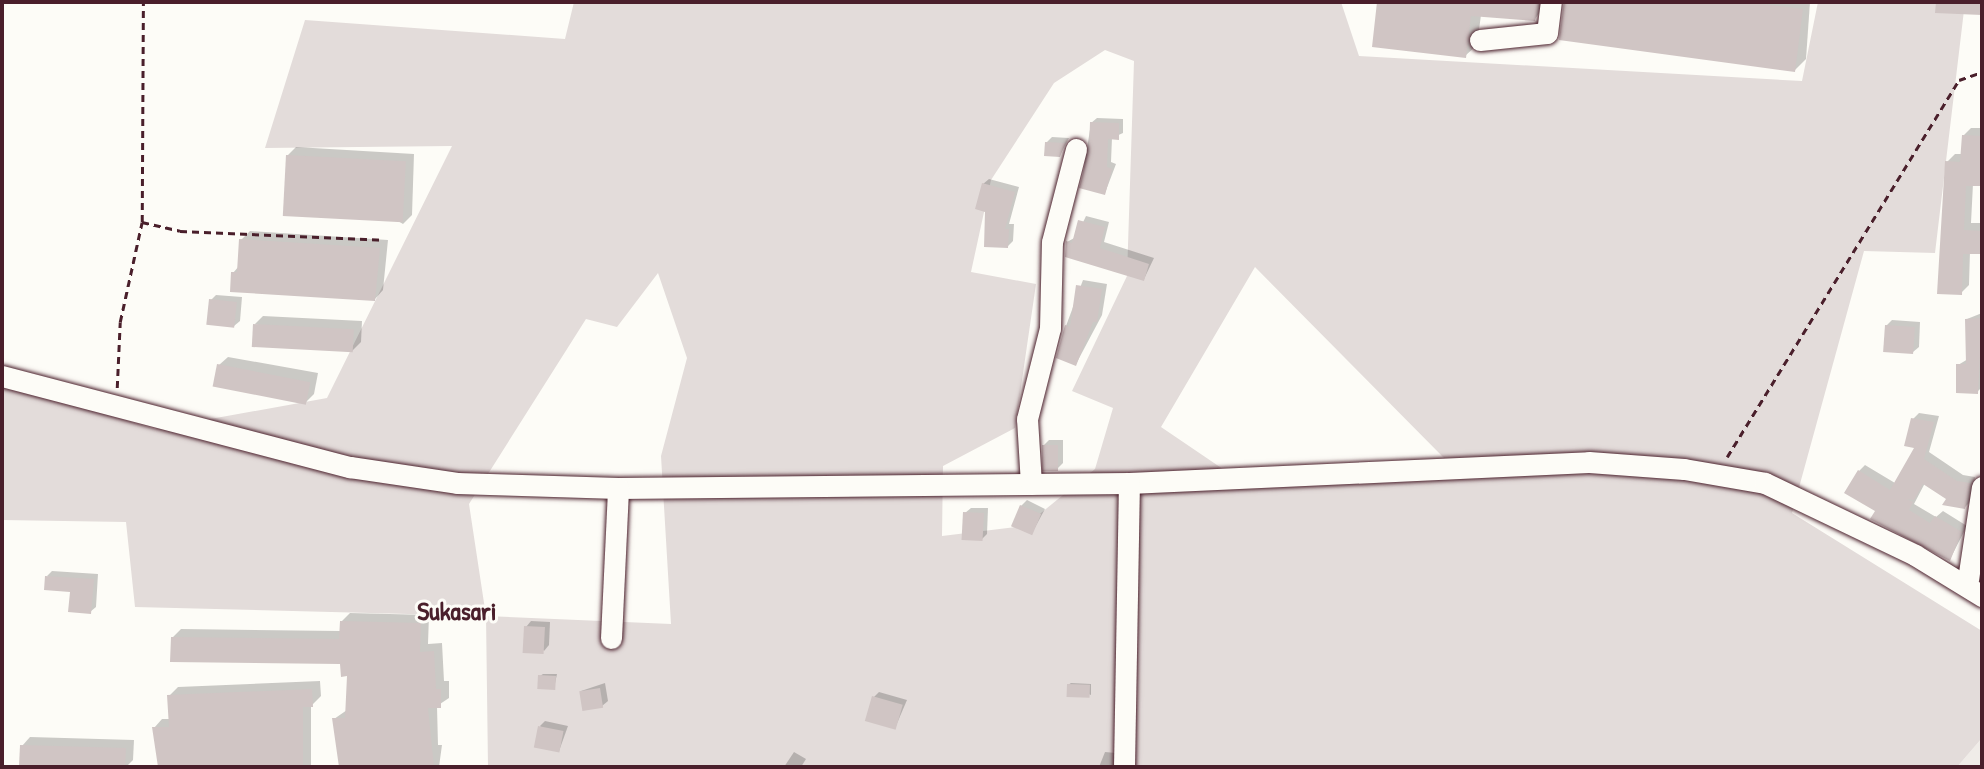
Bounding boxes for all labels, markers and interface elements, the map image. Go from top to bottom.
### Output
district label: Sukasari [417,595,497,627]

